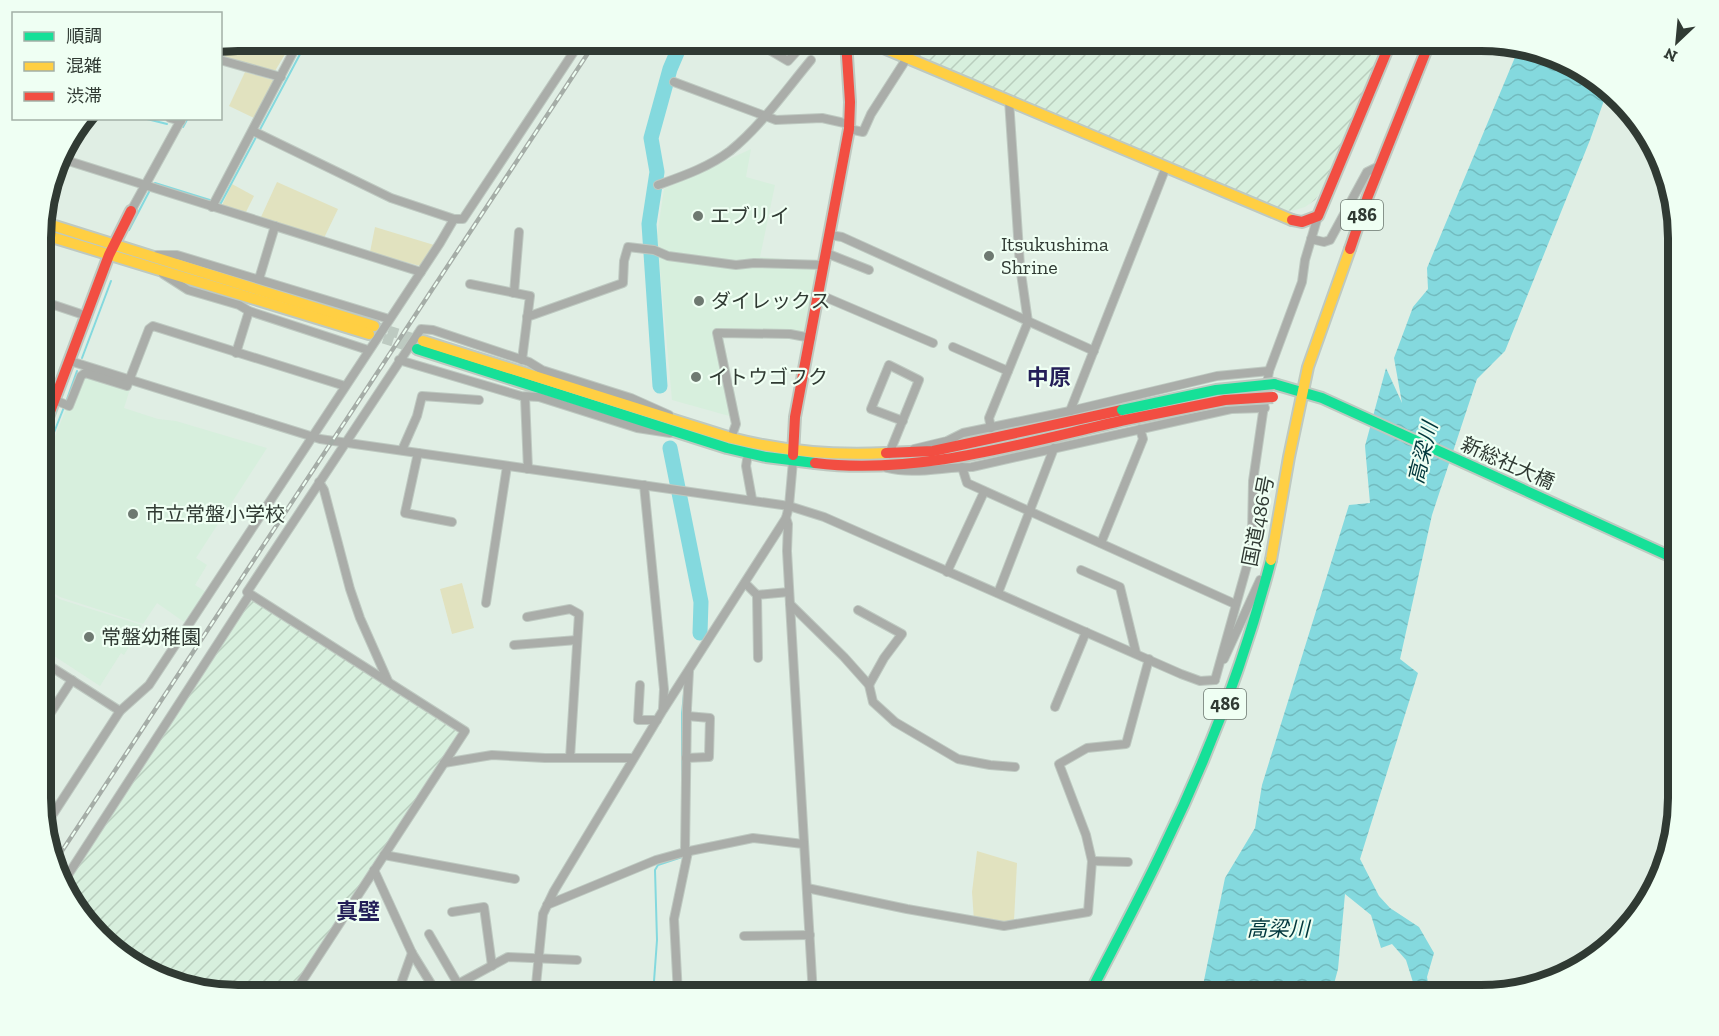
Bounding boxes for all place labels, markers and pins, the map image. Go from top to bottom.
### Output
place label: エブリイ [710,204,790,228]
marker: エブリイ [691,209,705,223]
place label: Itsukushima Shrine [1001,232,1109,279]
marker: Itsukushima Shrine [982,249,996,263]
place label: ダイレックス [711,289,830,313]
marker: ダイレックス [692,294,706,308]
place label: イトウゴフク [708,365,828,389]
marker: イトウゴフク [689,370,703,384]
place label: 市立常盤小学校 [145,502,285,526]
marker: 市立常盤小学校 [126,507,140,521]
place label: 常盤幼稚園 [101,625,201,649]
marker: 常盤幼稚園 [82,630,96,644]

